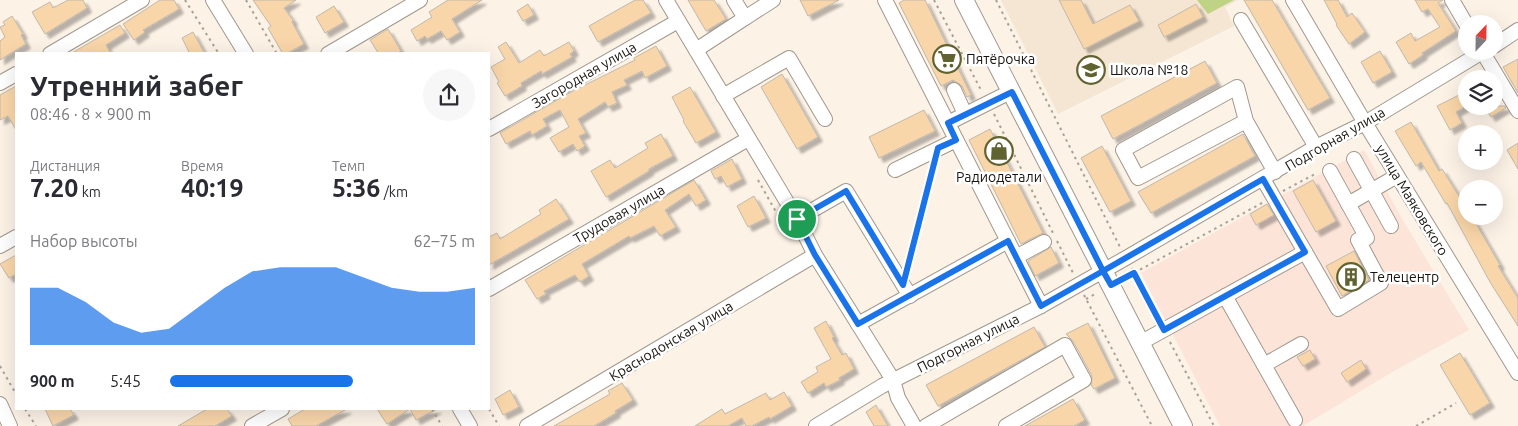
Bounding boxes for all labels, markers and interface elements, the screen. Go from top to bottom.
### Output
north arrow [1458,15,1502,60]
map controls [1458,15,1503,225]
street label: Загородная улица [529,39,639,111]
supermarket icon: Пятёрочка [932,44,962,74]
place label: Пятёрочка [966,51,1035,67]
school or university icon: Школа №18 [1076,55,1106,85]
place label: Школа №18 [1110,62,1189,78]
button: share [423,69,475,121]
text: Утренний забег [30,70,243,101]
button: layers [1458,70,1503,115]
street label: Подгорная улица [1282,104,1388,174]
text: 08:46 · 8 × 900 m [30,105,151,123]
button: + [1458,125,1503,170]
shop icon: Радиодетали [984,136,1014,166]
street label: улица Маяковского [1373,142,1451,258]
text: Дистанция [30,158,100,174]
text: Время [181,158,224,174]
text: Темп [332,158,365,174]
place label: Радиодетали [956,169,1042,185]
text: 7.20 [30,174,78,202]
text: 40:19 [181,174,244,202]
text: 5:36 [332,174,380,202]
button: − [1458,180,1503,225]
street label: Трудовая улица [571,181,667,247]
text: km [78,184,101,200]
text: /km [380,184,408,200]
pin [776,198,818,240]
icon: arrive [783,205,811,233]
text: Набор высоты [30,232,138,250]
text: 62–75 m [413,232,475,250]
building icon: Телецентр [1336,262,1366,292]
place label: Телецентр [1370,269,1439,285]
street label: Краснодонская улица [606,298,736,384]
street label: Подгорная улица [914,310,1022,376]
text: 900 m [30,372,75,390]
text: 5:45 [110,372,141,390]

